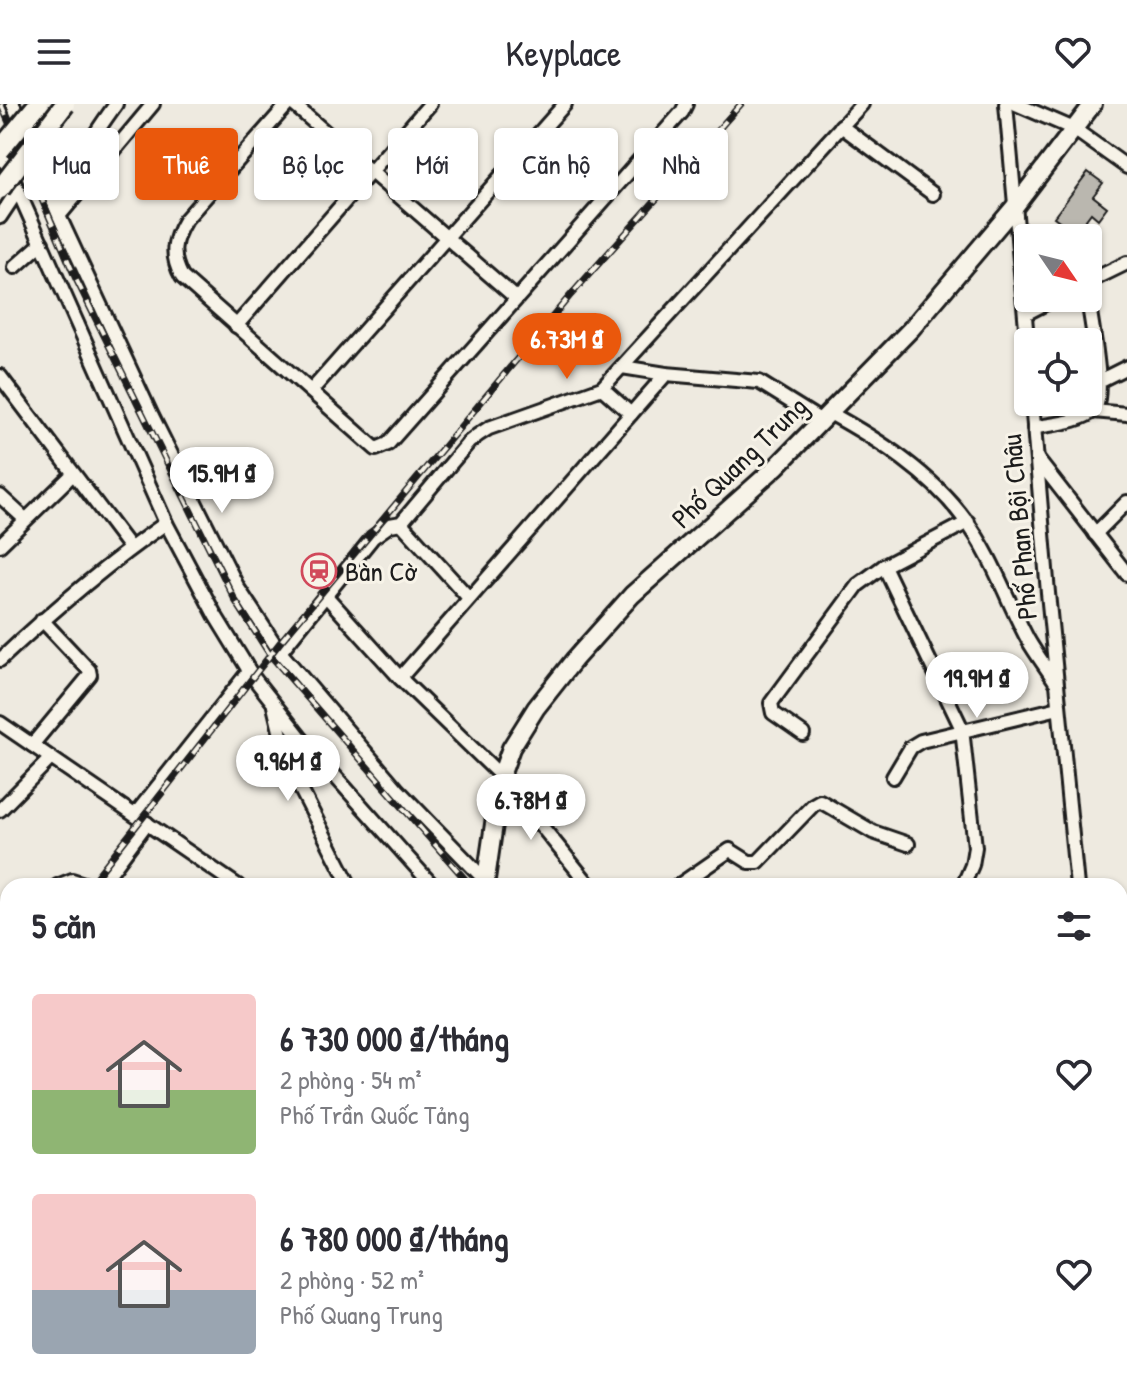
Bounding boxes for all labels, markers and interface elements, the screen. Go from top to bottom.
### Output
text: Keyplace [506,28,621,77]
icon: menu [32,30,76,74]
icon: heart [1051,30,1095,74]
chip: Mua [24,128,119,200]
chip: Thuê [135,128,238,200]
chip: Bộ lọc [254,128,372,200]
chip: Mới [388,128,478,200]
chip: Căn hộ [494,128,618,200]
chip: Nhà [634,128,728,200]
north arrow [1014,224,1102,312]
map controls [1014,224,1102,416]
pin: 6.73M ₫ [493,313,641,381]
text: 6.73M ₫ [530,321,604,356]
button: locate [1014,328,1102,416]
street label: Phố Quang Trung [663,387,815,537]
street label: Phố Phan Bội Châu [992,433,1046,621]
pin: 15.9M ₫ [148,447,296,515]
text: 15.9M ₫ [188,455,256,490]
station icon: Bàn Cờ [300,552,338,590]
place label: Bàn Cờ [345,552,418,590]
pin: 19.9M ₫ [903,652,1051,720]
text: 19.9M ₫ [944,660,1010,695]
pin: 9.96M ₫ [214,735,362,803]
text: 9.96M ₫ [254,743,322,778]
pin: 6.78M ₫ [457,774,605,842]
text: 6.78M ₫ [495,782,567,817]
text: 5 căn [32,903,96,949]
icon: filters [1052,904,1096,948]
text: 6 730 000 ₫/tháng [280,1016,509,1062]
icon: home [96,1026,192,1122]
icon: heart [1052,1052,1096,1096]
text: 2 phòng · 54 m² [280,1062,422,1097]
text: Phố Trần Quốc Tảng [280,1097,470,1132]
text: 6 780 000 ₫/tháng [280,1216,509,1262]
icon: home [96,1226,192,1322]
icon: heart [1052,1252,1096,1296]
text: 2 phòng · 52 m² [280,1262,424,1297]
text: Phố Quang Trung [280,1297,443,1332]

